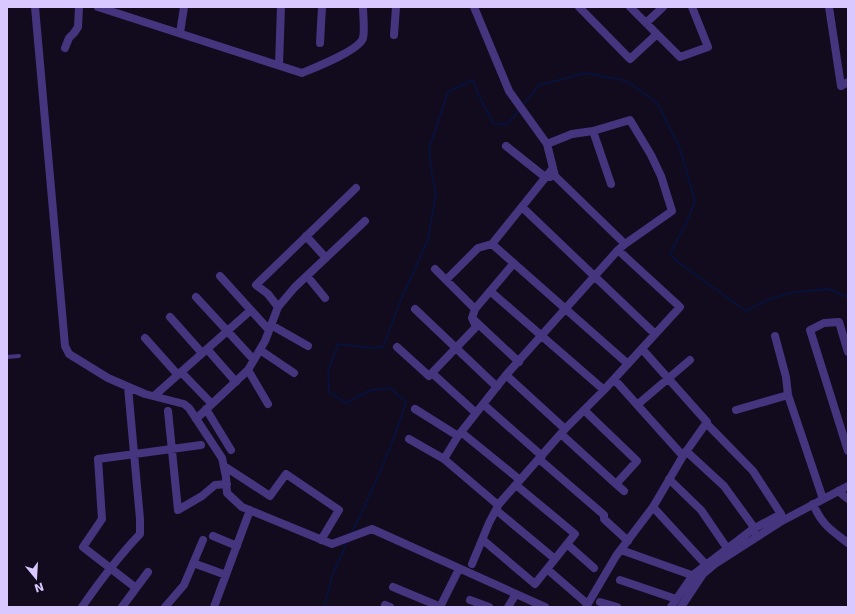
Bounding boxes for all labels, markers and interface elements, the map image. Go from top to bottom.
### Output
north arrow [16,558,56,598]
text: N [33,579,45,595]

